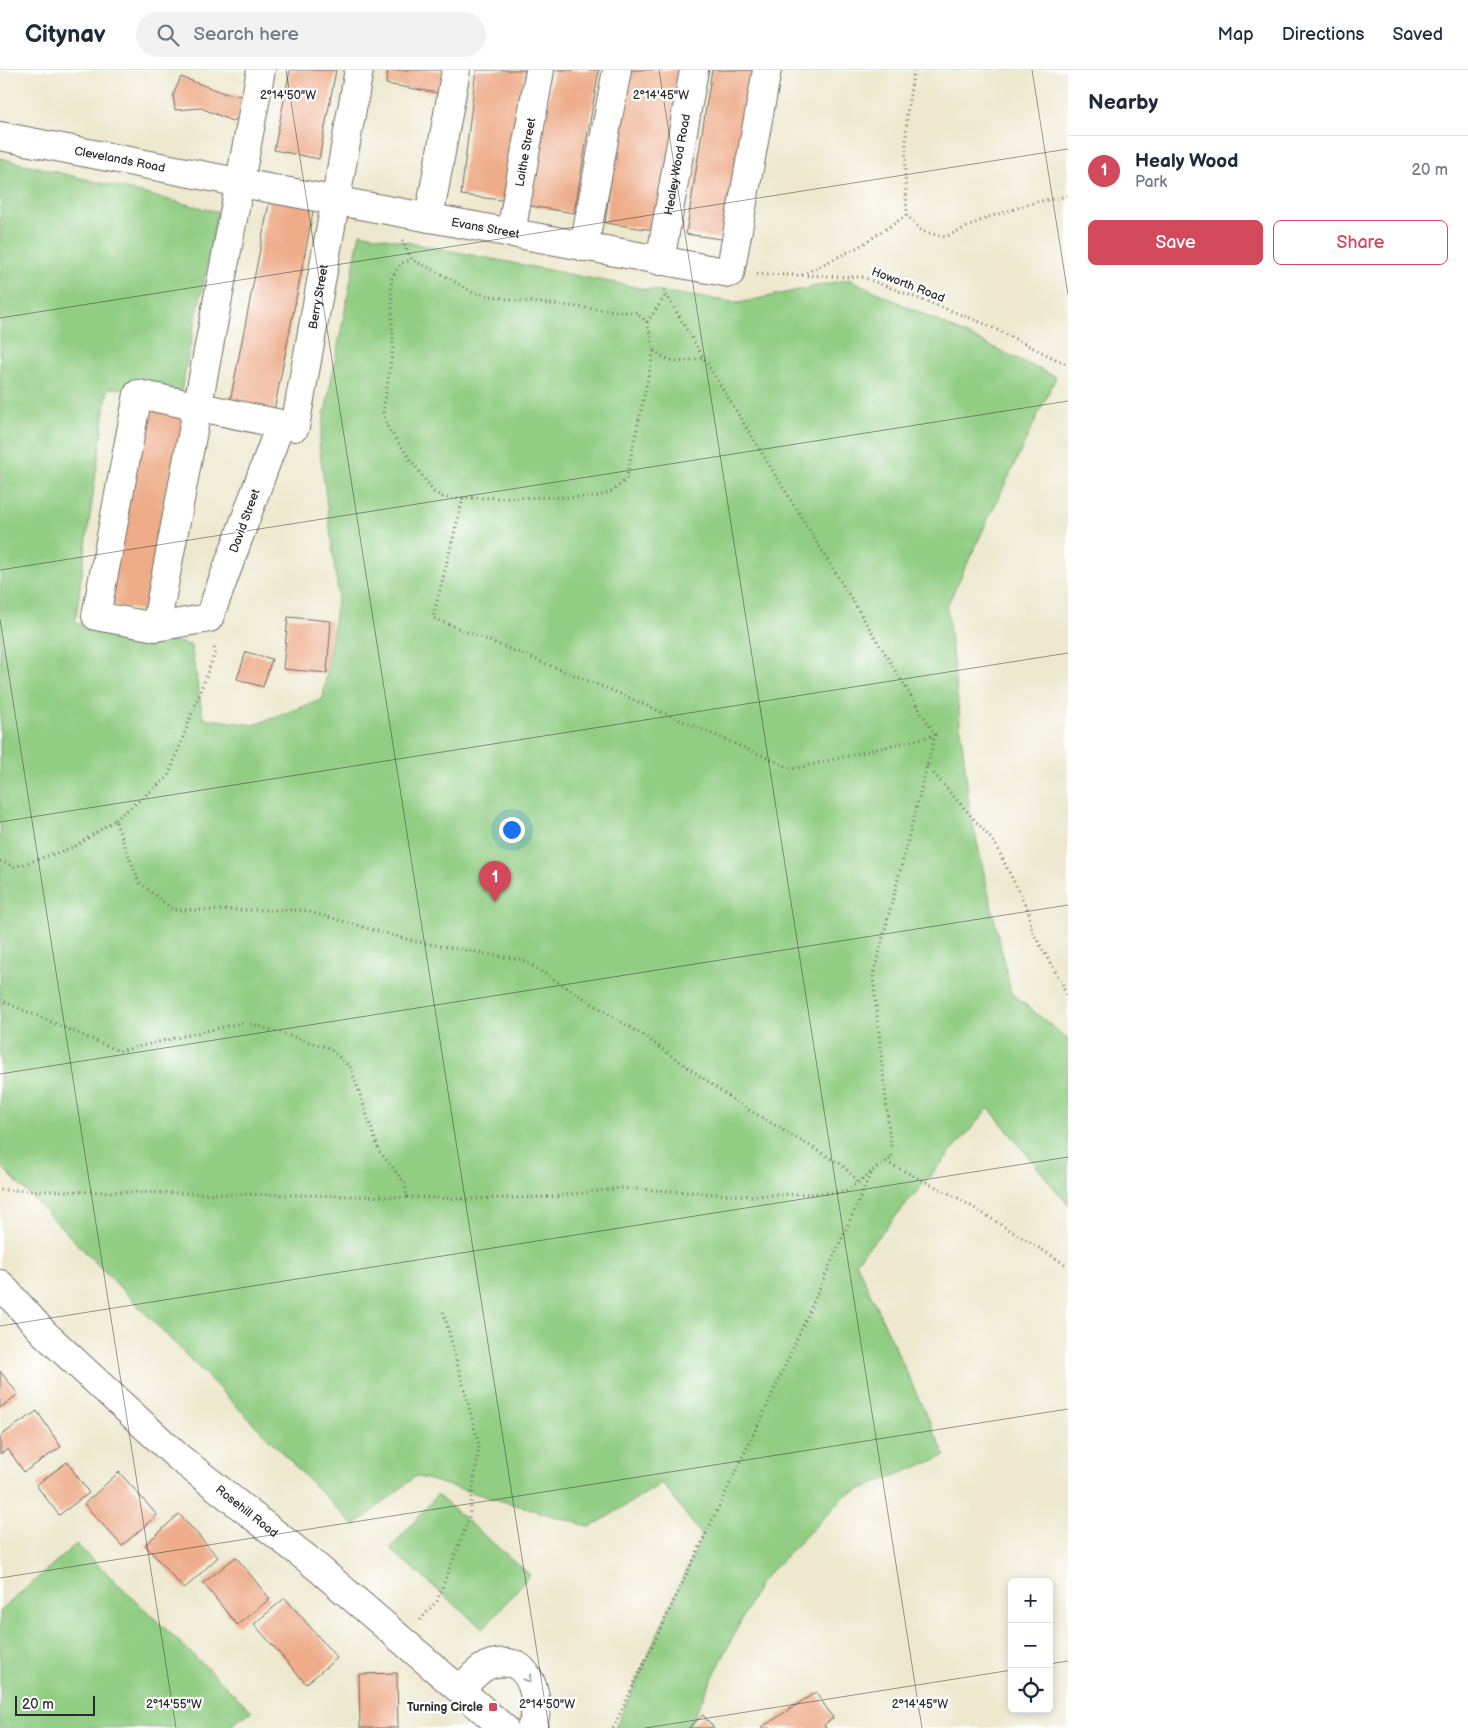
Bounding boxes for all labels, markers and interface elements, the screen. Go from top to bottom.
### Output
search box [136,12,486,57]
text: Citynav [25,20,106,49]
icon: search [154,21,182,49]
text: Search here [194,23,299,46]
text: Map [1218,24,1254,45]
text: Directions [1282,24,1364,45]
text: Saved [1392,24,1443,45]
text: 2°14'50"W [260,88,316,103]
text: 2°14'45"W [633,88,689,103]
text: Nearby [1088,90,1158,115]
street label: Healey Wood Road [661,112,694,216]
street label: Laithe Street [512,116,539,188]
street label: Clevelands Road [73,143,167,175]
text: Healy Wood [1135,150,1238,173]
text: 1 [1101,161,1107,180]
text: 20 m [1412,161,1448,180]
text: Park [1135,173,1167,192]
street label: Evans Street [450,214,521,242]
button: Save [1088,220,1263,265]
button: Share [1273,220,1448,265]
street label: Berry Street [305,263,332,330]
street label: Howorth Road [869,264,947,306]
street label: David Street [227,487,264,555]
your location [499,817,525,843]
pin: 1 [479,861,511,902]
street label: Rosehill Road [213,1482,281,1541]
map controls [1008,1578,1053,1713]
button: + [1008,1578,1053,1623]
button: − [1008,1623,1053,1668]
button: locate [1008,1668,1053,1713]
one-way arrow [521,1674,531,1683]
scale bar [15,1693,95,1716]
text: 20 m [22,1696,54,1713]
text: 2°14'55"W [146,1697,202,1712]
text: 2°14'50"W [519,1697,575,1712]
text: 2°14'45"W [892,1697,948,1712]
place label: Turning Circle [407,1700,483,1715]
marker: Turning Circle [487,1701,499,1713]

